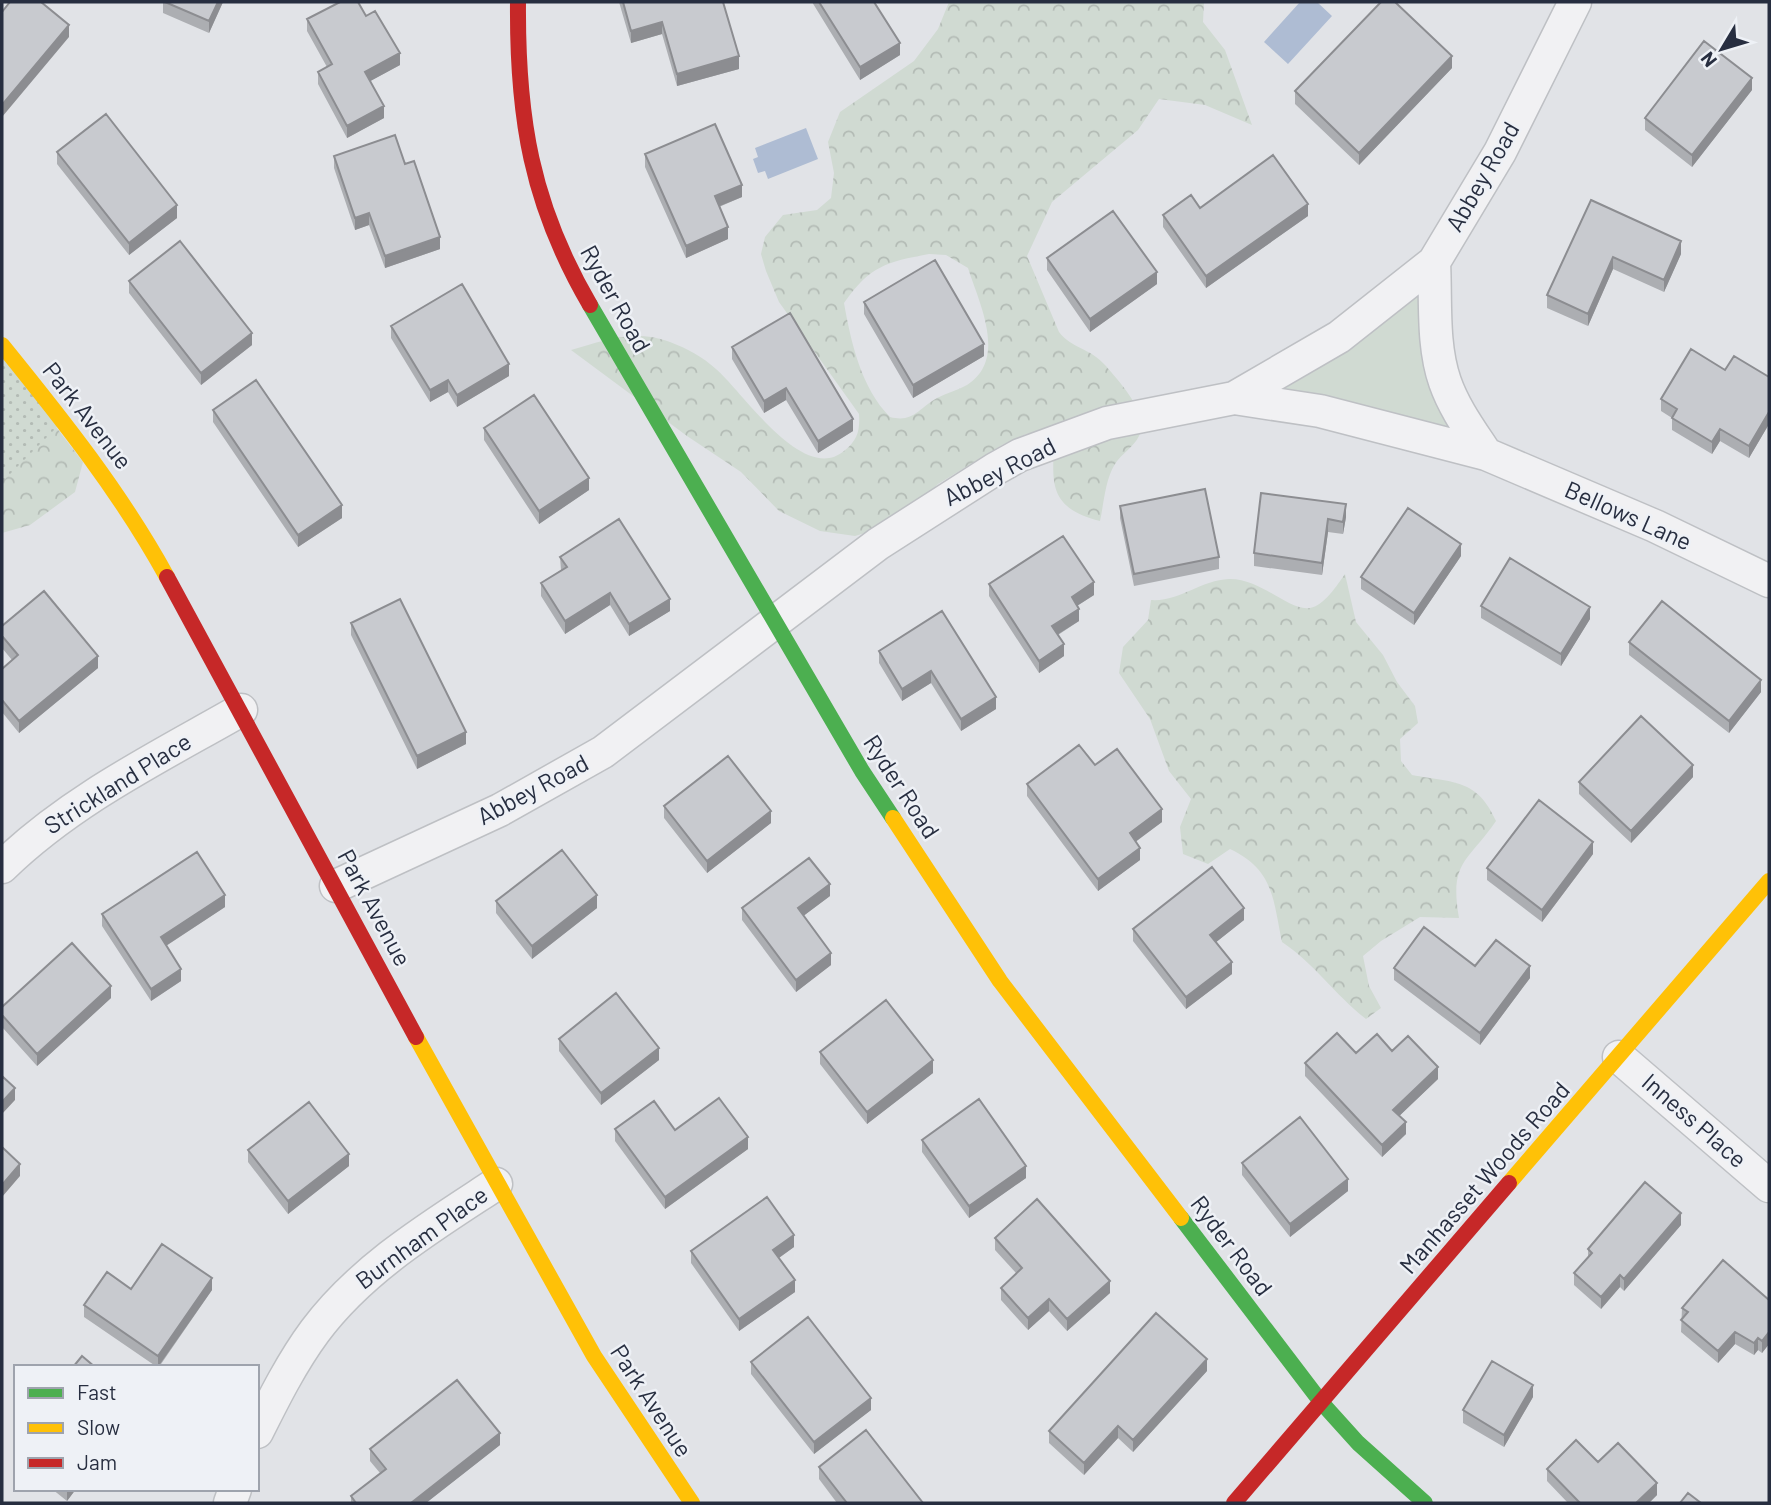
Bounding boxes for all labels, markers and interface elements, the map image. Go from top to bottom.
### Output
north arrow [1687,14,1757,84]
text: N [1695,48,1721,72]
street label: Abbey Road [1439,116,1525,236]
street label: Ryder Road [575,240,658,357]
street label: Park Avenue [37,356,139,475]
street label: Abbey Road [938,430,1060,511]
street label: Bellows Lane [1561,474,1697,556]
street label: Strickland Place [38,726,196,839]
street label: Ryder Road [858,729,947,843]
street label: Abbey Road [472,747,593,830]
street label: Park Avenue [332,844,418,971]
street label: Inness Place [1637,1067,1753,1173]
street label: Manhasset Woods Road [1393,1075,1575,1279]
street label: Burnham Place [349,1179,493,1294]
street label: Ryder Road [1185,1189,1279,1301]
street label: Park Avenue [605,1339,699,1462]
legend [14,1365,259,1491]
text: Fast [77,1379,117,1404]
text: Slow [77,1414,120,1439]
text: Jam [77,1449,117,1474]

